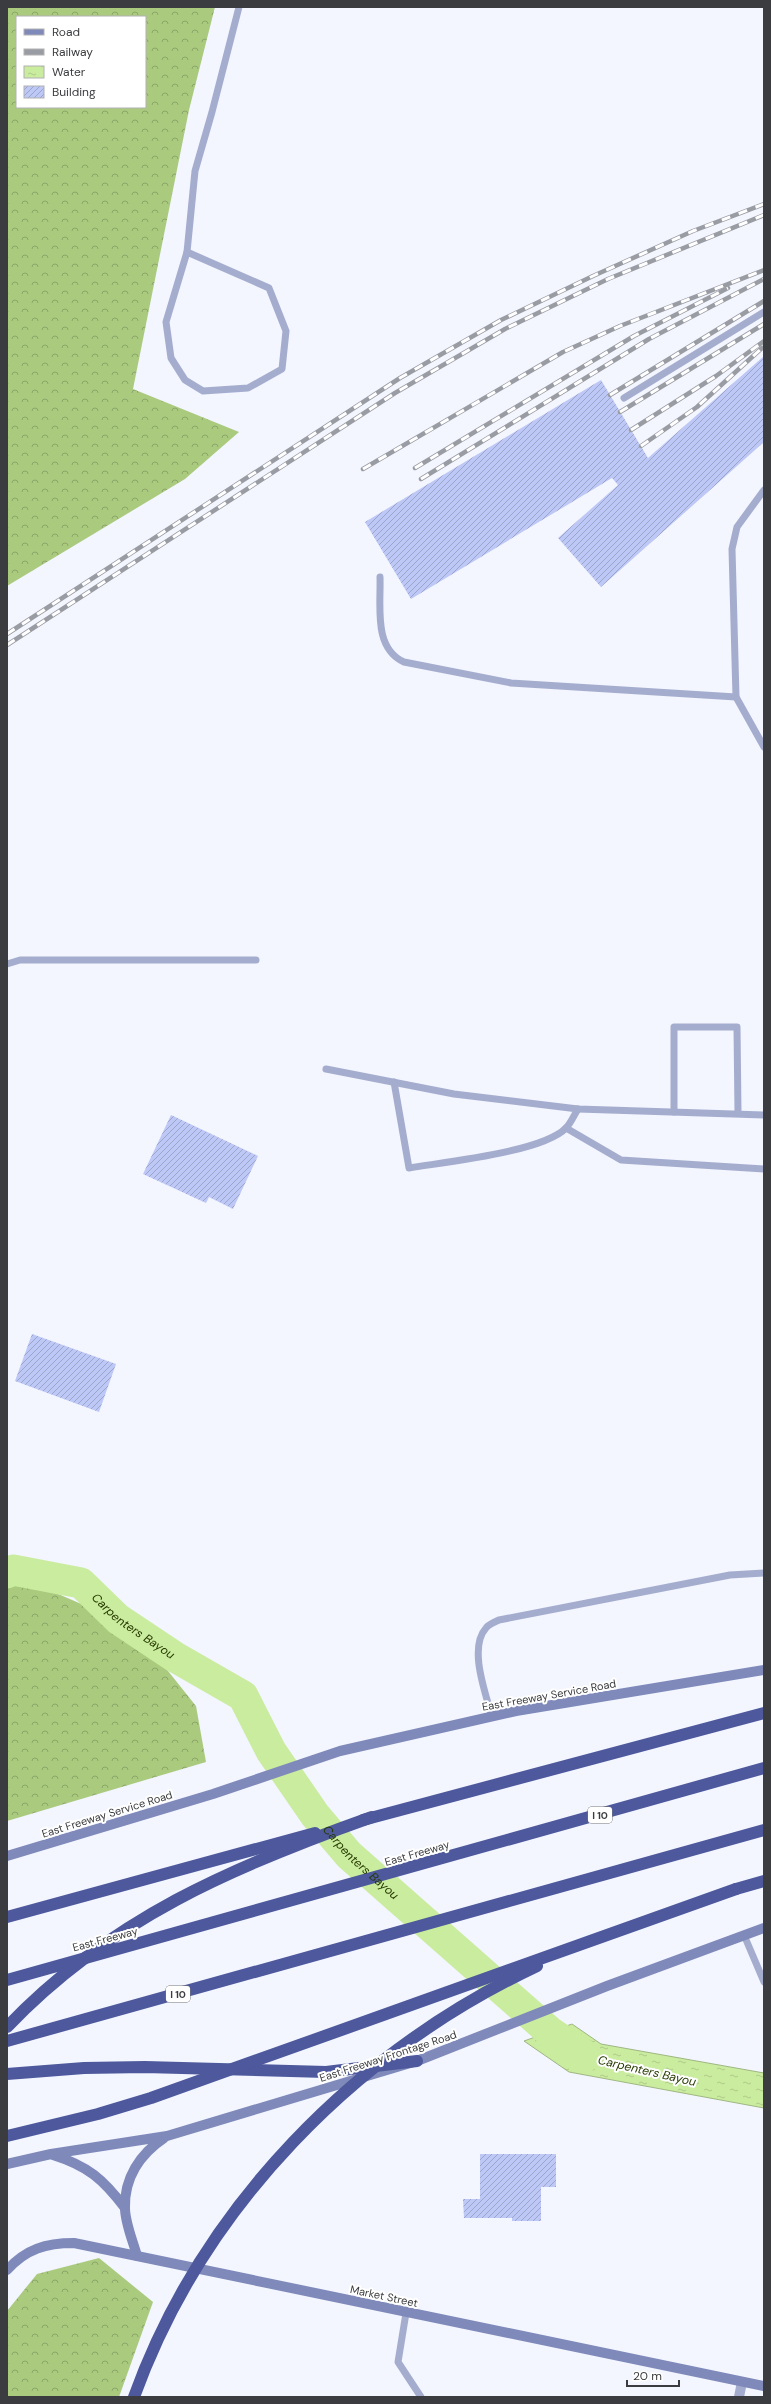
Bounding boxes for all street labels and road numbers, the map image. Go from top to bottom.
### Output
street label: East Freeway Service Road [481,1676,617,1714]
street label: East Freeway Service Road [40,1787,174,1841]
road number: I 10 [588,1807,612,1823]
street label: East Freeway [383,1837,451,1869]
street label: East Freeway [71,1924,139,1954]
road number: I 10 [166,1986,190,2002]
street label: East Freeway Frontage Road [318,2027,458,2085]
street label: Market Street [349,2282,419,2310]

